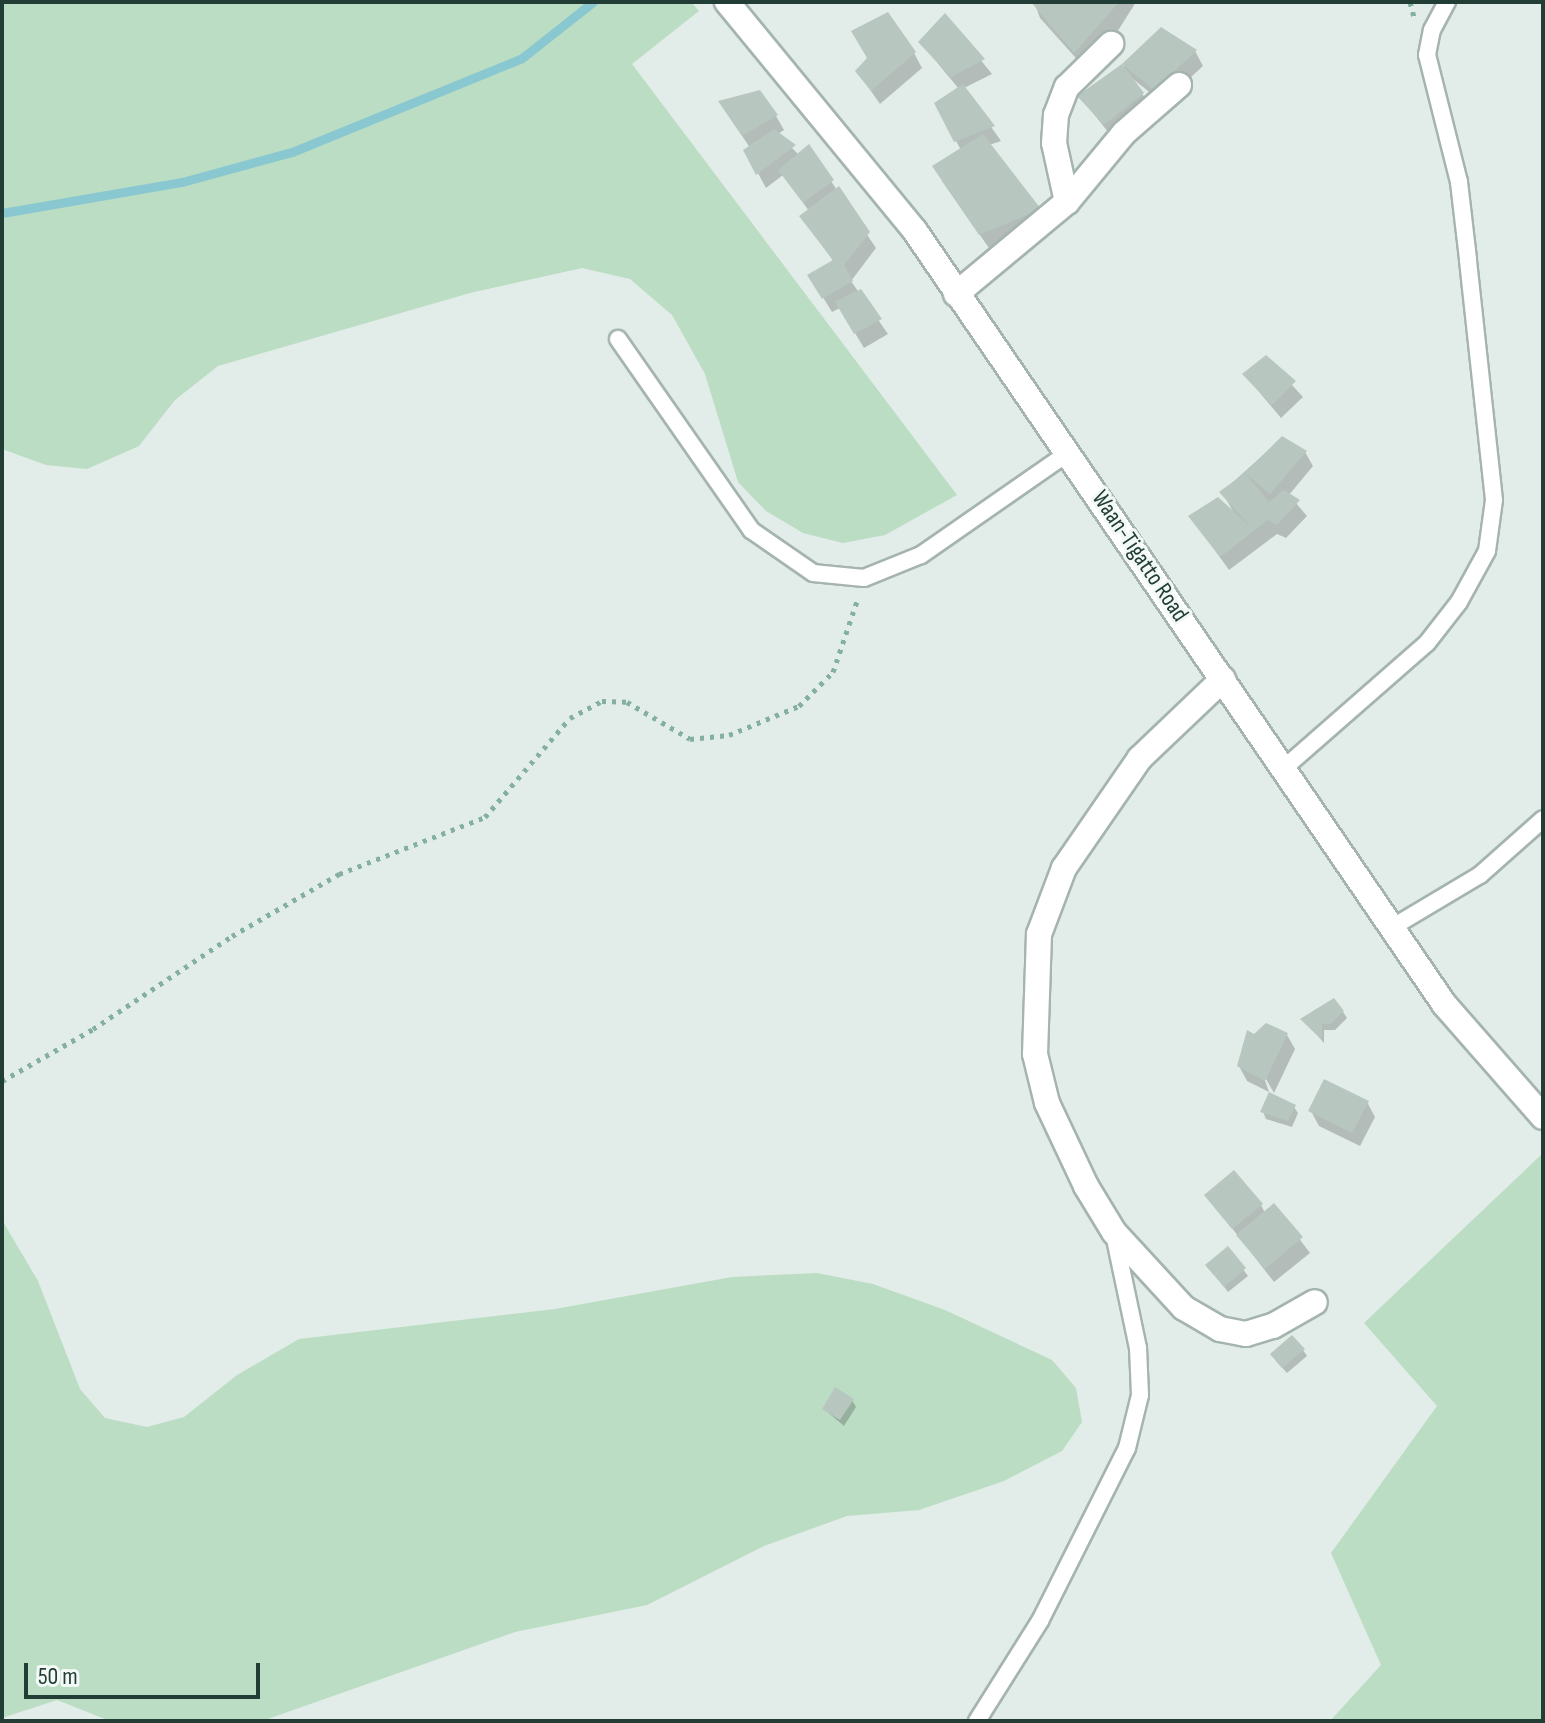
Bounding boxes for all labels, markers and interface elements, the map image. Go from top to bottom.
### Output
street label: Waan-Tigatto Road [1085,485,1195,627]
scale bar [28,1647,264,1697]
text: 50 m [38,1662,78,1691]

